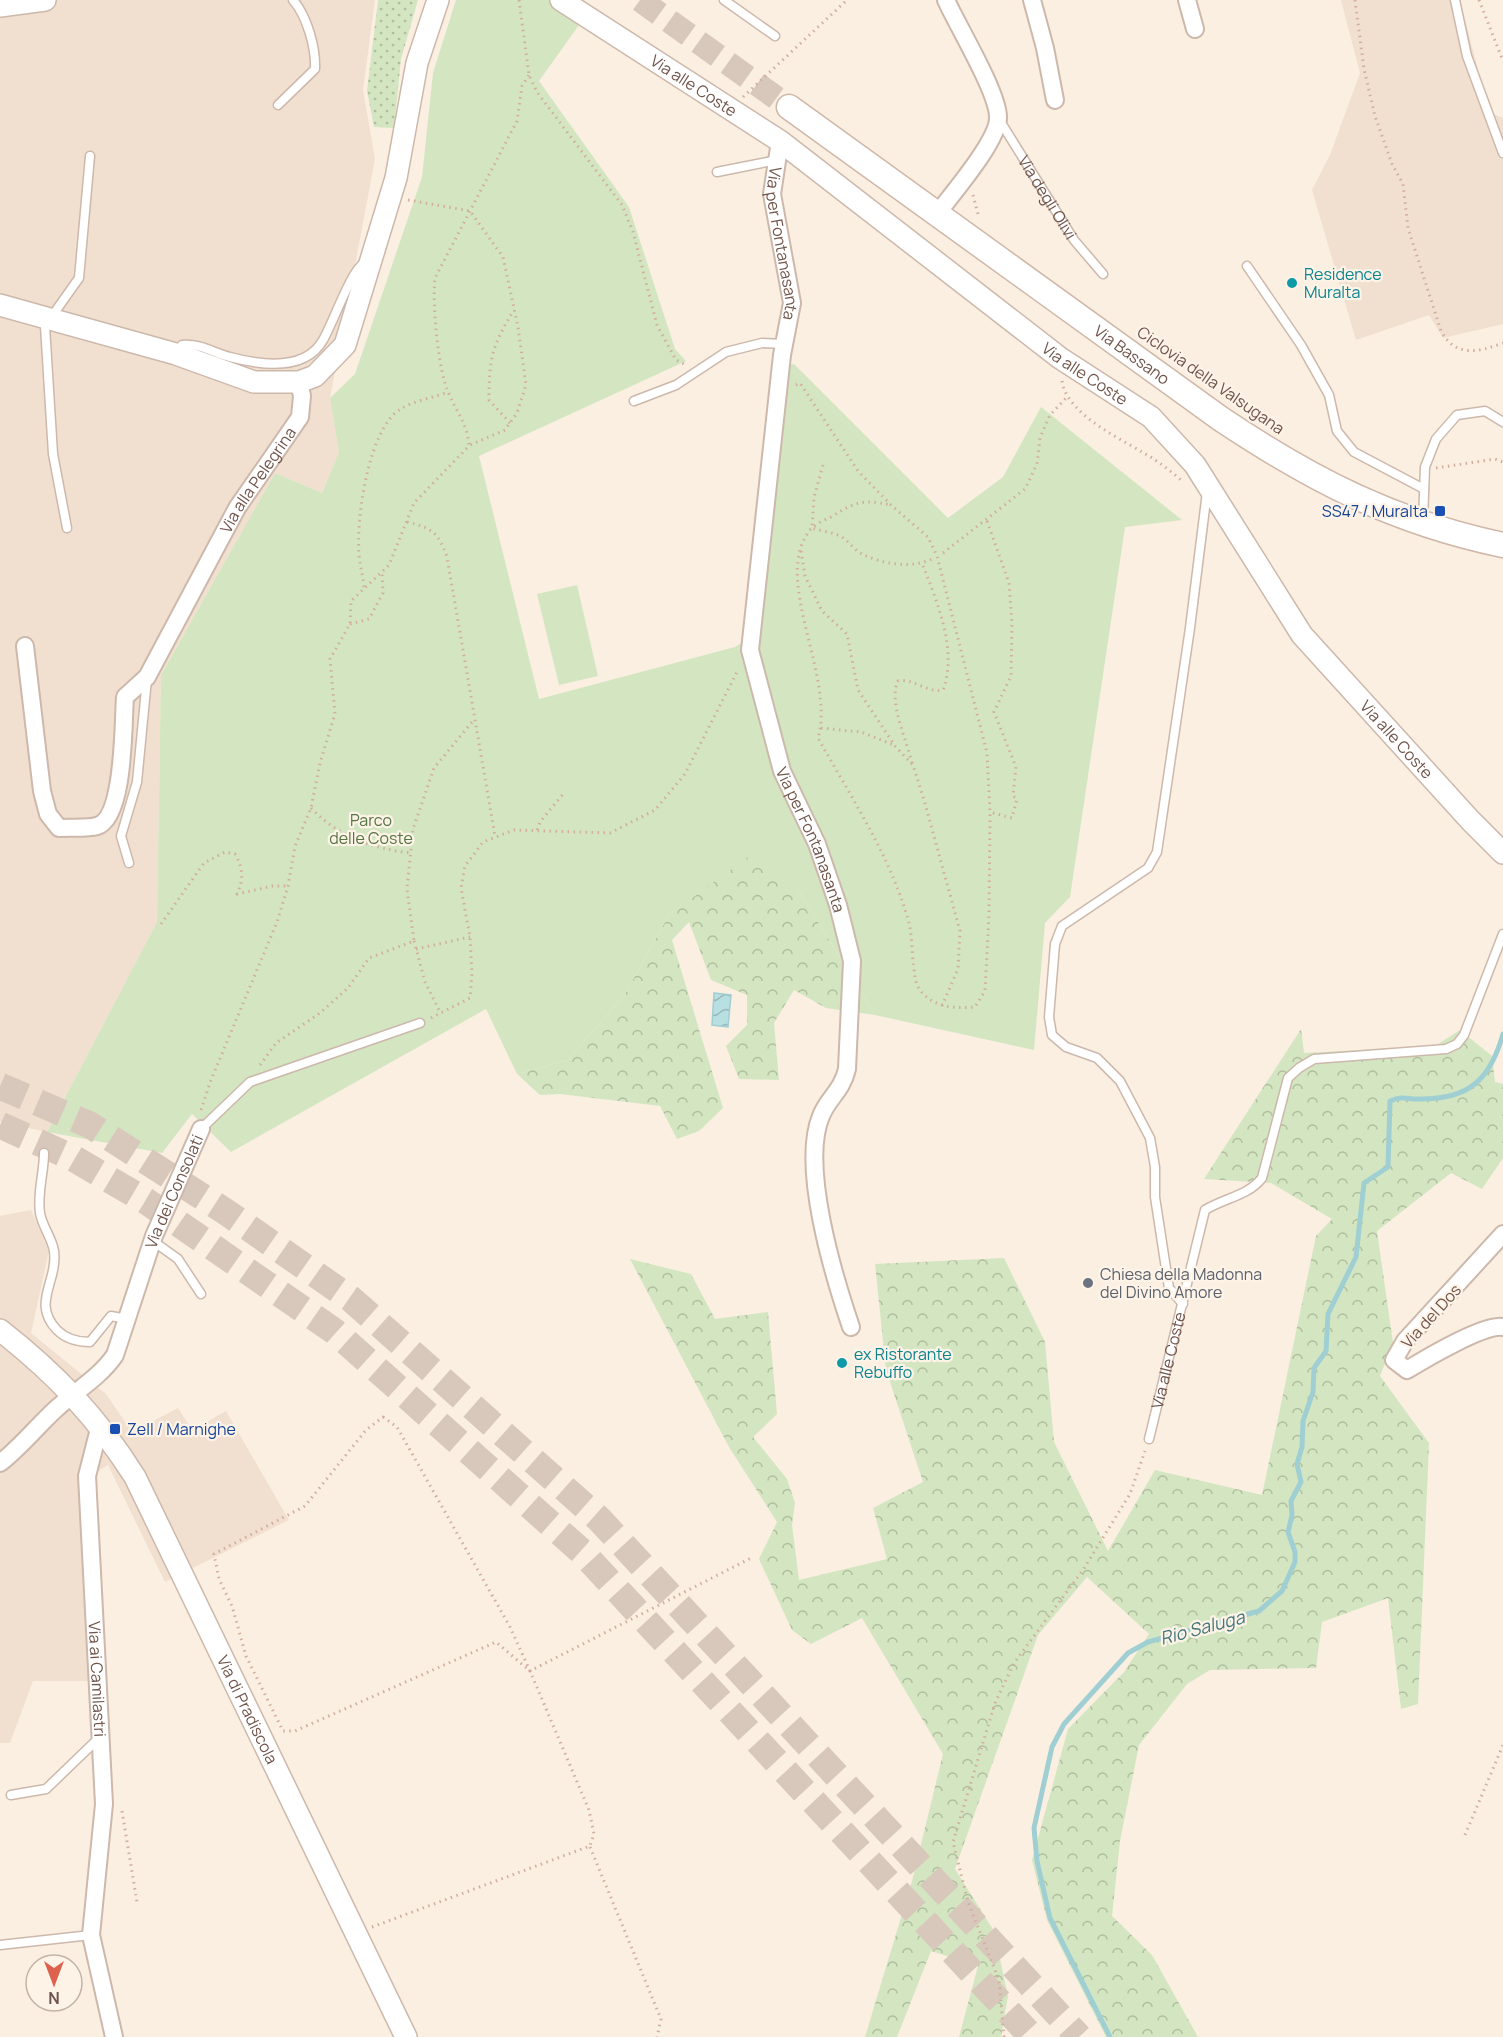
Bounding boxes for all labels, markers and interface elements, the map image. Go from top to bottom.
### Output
street label: Via alle Coste [646,50,741,122]
street label: Via degli Olivi [1013,151,1082,244]
street label: Via per Fontanasanta [761,165,803,322]
place label: Residence Muralta [1304,263,1382,303]
marker: Residence Muralta [1285,276,1299,290]
street label: Via Bassano [1090,320,1174,389]
street label: Ciclovia della Valsugana [1133,321,1289,439]
street label: Via alle Coste [1037,337,1132,410]
street label: Via alla Pelegrina [215,423,301,537]
place label: SS47 / Muralta [1322,500,1428,522]
marker: SS47 / Muralta [1433,504,1447,518]
street label: Via alle Coste [1355,695,1438,783]
street label: Via per Fontanasanta [771,763,850,915]
park label: Parco delle Coste [329,809,413,849]
street label: Via dei Consolati [140,1131,208,1251]
place label: Chiesa della Madonna del Divino Amore [1100,1263,1262,1303]
marker: Chiesa della Madonna del Divino Amore [1081,1276,1095,1290]
street label: Via del Dos [1396,1279,1466,1353]
street label: Via alle Coste [1146,1310,1191,1411]
place label: ex Ristorante Rebuffo [854,1343,952,1383]
marker: ex Ristorante Rebuffo [835,1356,849,1370]
place label: Zell / Marnighe [127,1418,236,1440]
marker: Zell / Marnighe [108,1422,122,1436]
water label: Rio Saluga [1157,1604,1248,1650]
street label: Via ai Camilastri [84,1621,112,1737]
street label: Via di Pradiscola [212,1652,283,1767]
north arrow [24,1953,84,2013]
text: N [48,1987,60,2009]

